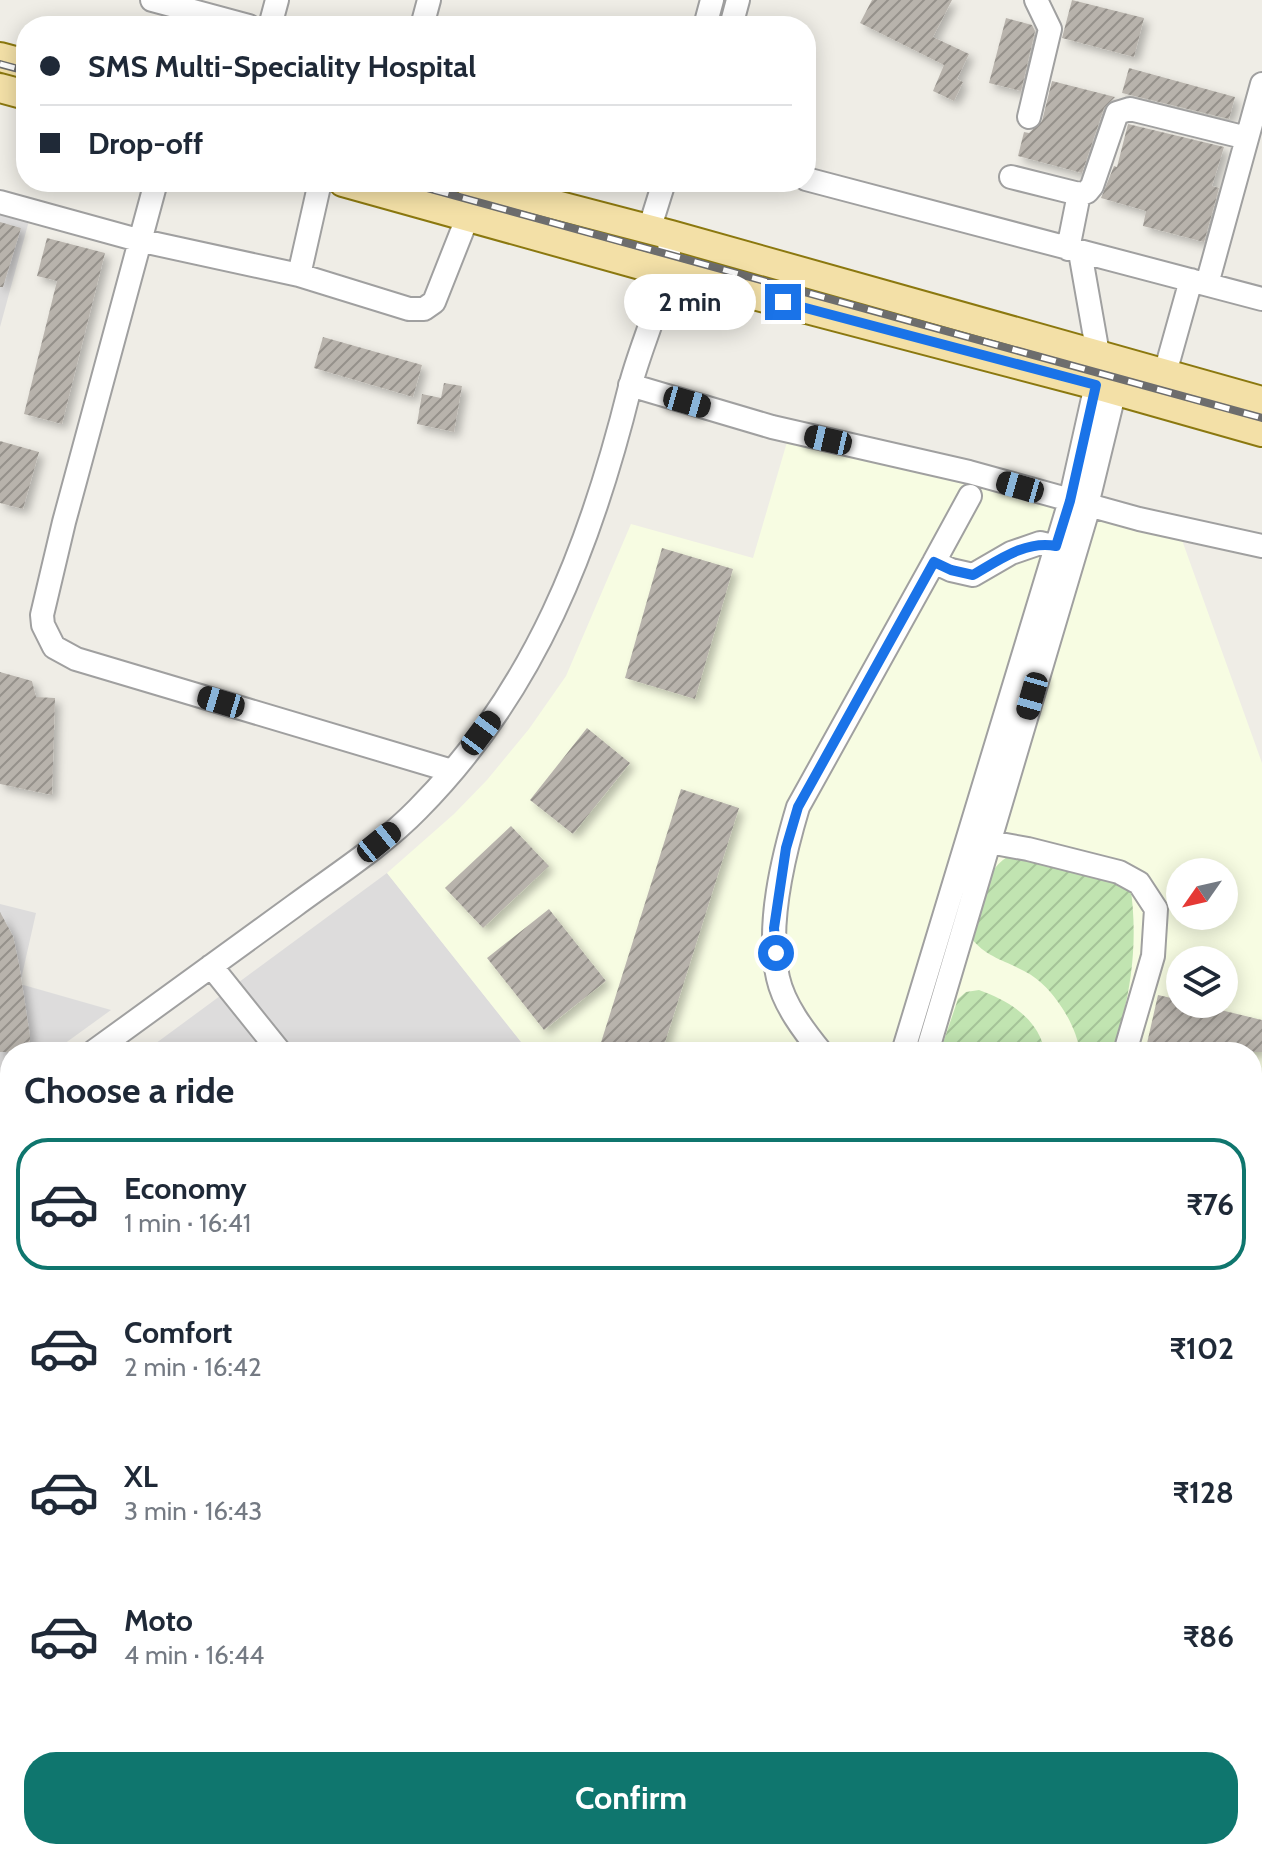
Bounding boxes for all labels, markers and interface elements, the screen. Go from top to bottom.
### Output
text: SMS Multi-Speciality Hospital [88,48,476,85]
text: Drop-off [88,125,203,162]
callout: 2 min [623,274,755,330]
route end [765,284,801,320]
text: 2 min [659,286,721,318]
car [661,384,713,420]
car [802,423,854,457]
car [994,469,1046,505]
car [1014,670,1050,722]
car [195,684,247,720]
car [457,707,505,759]
car [353,818,405,866]
north arrow [1166,858,1238,930]
map controls [1166,858,1238,1018]
route start [758,935,794,971]
button: layers [1166,946,1238,1018]
text: Choose a ride [24,1068,234,1112]
icon: car [28,1168,100,1240]
text: Economy [124,1170,247,1207]
text: ₹76 [1186,1186,1234,1223]
text: 1 min · 16:41 [124,1207,251,1239]
icon: car [28,1312,100,1384]
text: Comfort [124,1314,232,1351]
text: ₹102 [1170,1330,1234,1367]
text: 2 min · 16:42 [124,1351,262,1383]
icon: car [28,1456,100,1528]
text: XL [124,1458,158,1495]
text: ₹128 [1173,1474,1234,1511]
text: 3 min · 16:43 [124,1495,262,1527]
icon: car [28,1600,100,1672]
text: Moto [124,1602,193,1639]
text: ₹86 [1183,1618,1234,1655]
text: 4 min · 16:44 [124,1639,264,1671]
button: Confirm [24,1752,1238,1844]

